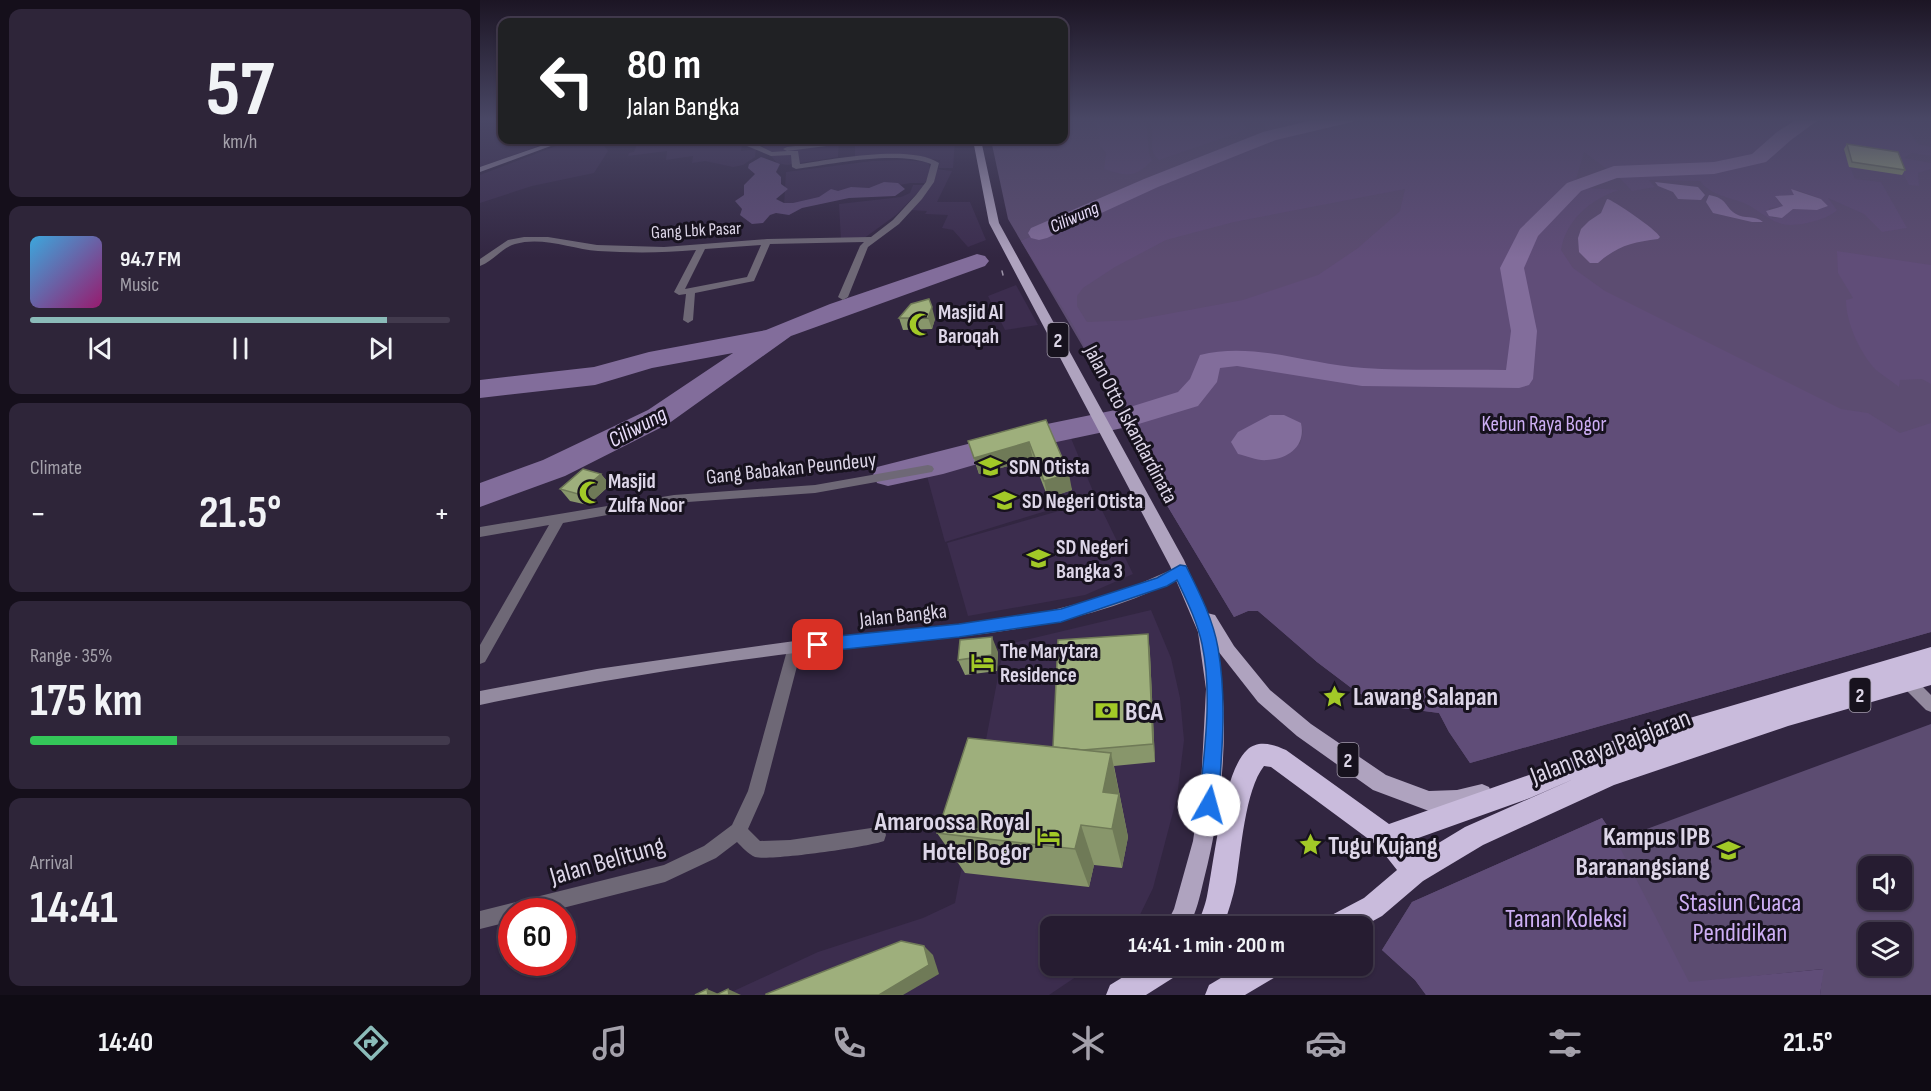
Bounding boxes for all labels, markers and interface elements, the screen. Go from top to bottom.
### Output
text: 80 m [627,40,701,91]
icon: left [528,42,606,120]
text: 57 [206,44,274,137]
text: Jalan Bangka [627,91,740,123]
text: km/h [223,130,257,154]
water label: Ciliwung [1047,197,1102,237]
street label: Gang Lbk Pasar [650,218,742,243]
text: 94.7 FM [120,246,181,273]
text: Music [120,273,159,297]
place label: Masjid Al Baroqah [938,300,1003,349]
mosque icon: Masjid Al Baroqah [907,311,933,337]
road number: 2 [1048,323,1068,357]
icon: previous [84,332,117,365]
icon: pause [224,332,257,365]
icon: next [364,332,397,365]
street label: Jalan Otto Iskandardinata [1078,340,1183,507]
water label: Ciliwung [604,401,672,454]
park label: Kebun Raya Bogor [1481,412,1607,437]
street label: Gang Babakan Peundeuy [705,447,877,490]
school or university icon: SDN Otista [978,454,1004,480]
place label: SDN Otista [1009,455,1090,480]
text: Climate [30,456,82,480]
place label: Masjid Zulfa Noor [608,469,685,518]
mosque icon: Masjid Zulfa Noor [577,480,603,506]
text: 21.5° [199,486,281,541]
school or university icon: SD Negeri Otista [991,488,1017,514]
place label: SD Negeri Otista [1022,489,1143,514]
text: − [30,494,46,534]
text: + [434,494,450,534]
place label: SD Negeri Bangka 3 [1056,535,1128,584]
school or university icon: SD Negeri Bangka 3 [1025,546,1051,572]
street label: Jalan Bangka [857,598,948,633]
pin [792,619,843,670]
icon: arrive [801,628,834,661]
place label: The Marytara Residence [1000,639,1098,688]
text: Range · 35% [30,644,112,668]
hotel icon: The Marytara Residence [969,650,995,676]
text: 175 km [30,674,143,729]
road number: 2 [1850,678,1870,712]
place label: Lawang Salapan [1353,682,1498,713]
place icon: Lawang Salapan [1322,683,1348,709]
place label: BCA [1125,697,1164,728]
bank icon: BCA [1094,698,1120,724]
street label: Jalan Raya Pajajaran [1525,703,1695,792]
road number: 2 [1338,743,1358,777]
position arrow [1177,773,1241,837]
place label: Amaroossa Royal Hotel Bogor [874,807,1030,868]
place label: Kampus IPB Baranangsiang [1575,822,1710,883]
hotel icon: Amaroossa Royal Hotel Bogor [1035,823,1061,849]
street label: Jalan Belitung [545,830,668,893]
place label: Tugu Kujang [1328,831,1438,862]
place icon: Tugu Kujang [1297,832,1323,858]
school or university icon: Kampus IPB Baranangsiang [1715,838,1741,864]
text: Arrival [30,851,73,875]
map controls [1858,856,1912,976]
button: sound [1858,856,1912,910]
text: 14:41 [30,881,118,936]
park label: Stasiun Cuaca Pendidikan [1679,888,1801,949]
speed limit sign: 60 [498,898,576,976]
park label: Taman Koleksi [1505,904,1627,935]
button: layers [1858,922,1912,976]
text: 14:41 · 1 min · 200 m [1128,932,1285,959]
icon: directions [350,1022,392,1064]
icon: music [589,1022,631,1064]
icon: phone [828,1022,870,1064]
icon: climate [1067,1022,1109,1064]
icon: car [1305,1022,1347,1064]
icon: filters [1544,1022,1586,1064]
text: 14:40 [98,1027,153,1059]
text: 21.5° [1783,1027,1833,1059]

